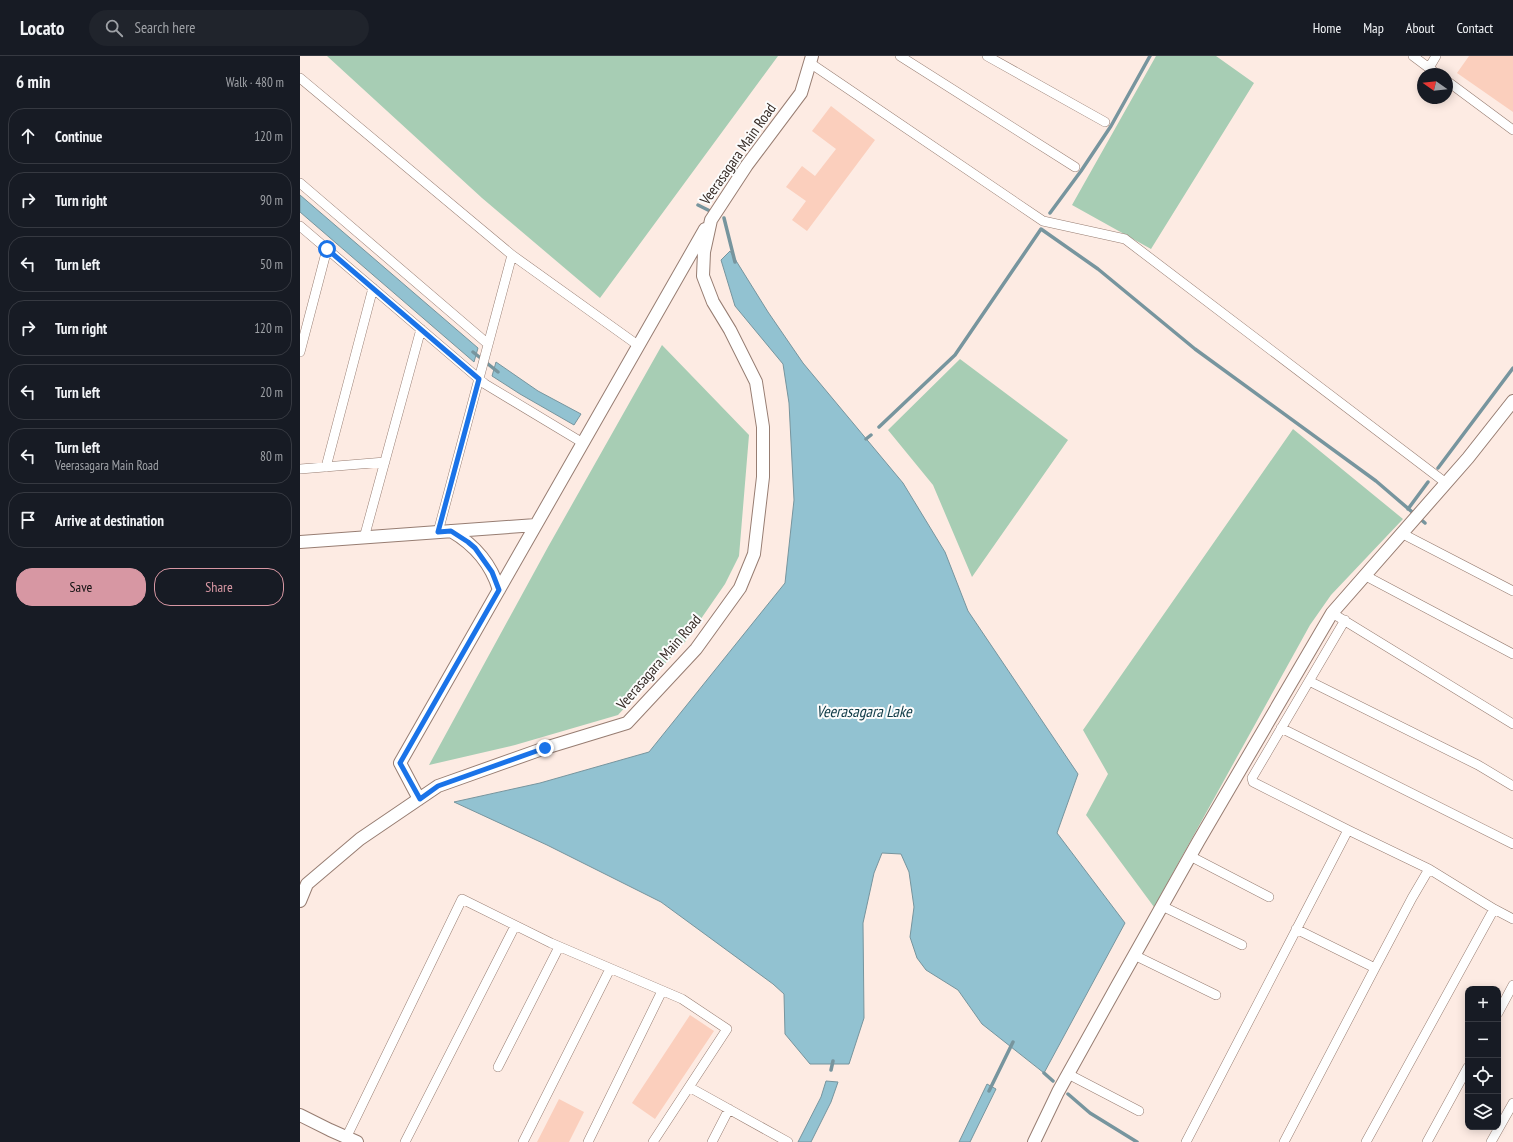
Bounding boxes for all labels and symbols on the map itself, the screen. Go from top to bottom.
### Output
north arrow [1417,68,1453,104]
street label: Veerasagara Main Road [695,99,780,209]
route start [318,240,336,258]
street label: Veerasagara Main Road [612,610,705,714]
water label: Veerasagara Lake [816,701,913,721]
route end [536,739,554,757]

